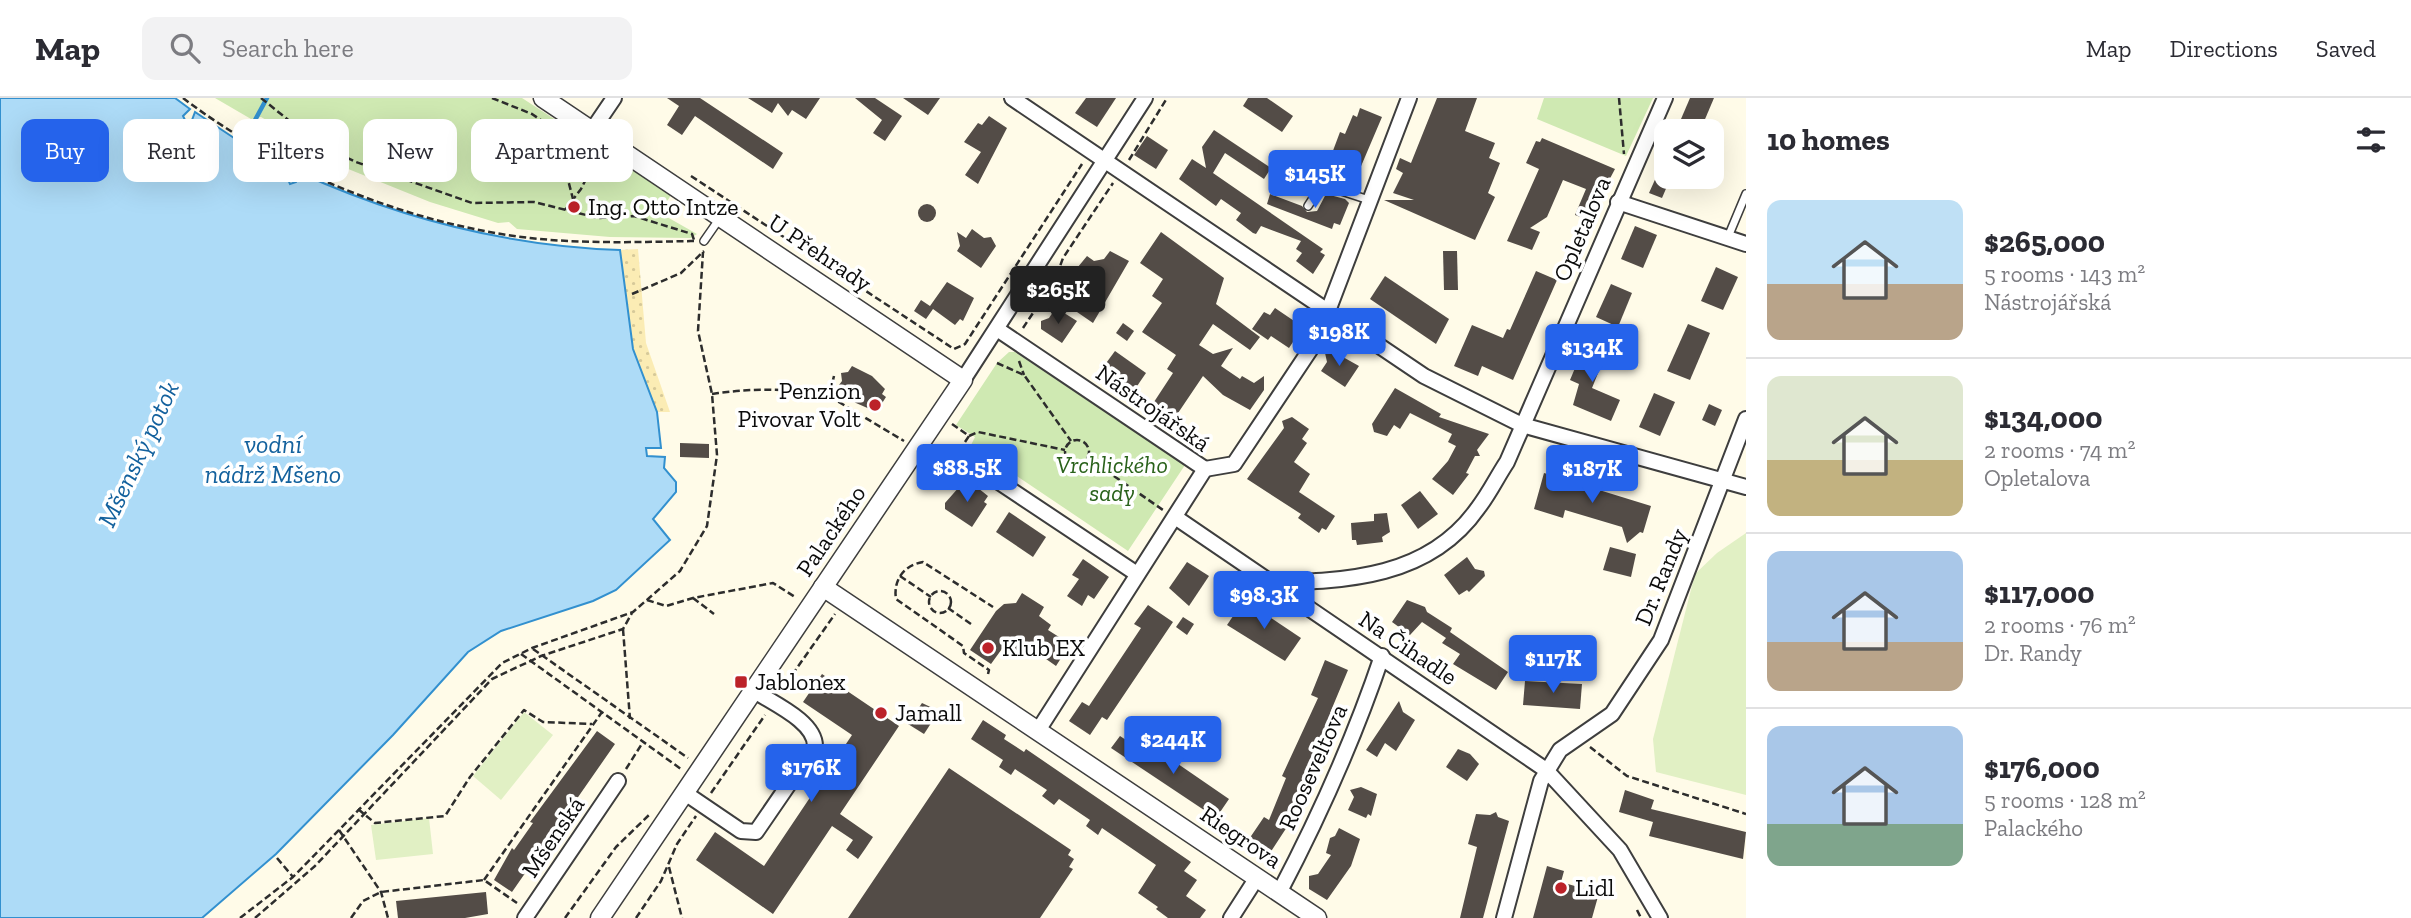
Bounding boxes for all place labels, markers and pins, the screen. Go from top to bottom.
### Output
pin: $145K [1266,150,1364,210]
place label: Ing. Otto Intze [588,192,739,221]
marker: Ing. Otto Intze [566,199,582,215]
pin: $265K [1009,266,1107,326]
pin: $198K [1290,308,1388,368]
pin: $134K [1543,324,1641,384]
place label: Penzion Pivovar Volt [737,376,861,433]
marker: Penzion Pivovar Volt [867,397,883,413]
pin: $88.5K [910,444,1024,504]
pin: $187K [1543,446,1641,505]
pin: $98.3K [1207,572,1321,631]
place label: Klub EX [1002,633,1085,662]
pin: $117K [1504,636,1602,695]
marker: Klub EX [980,640,996,656]
place label: Jablonex [755,667,846,696]
marker: Jablonex [733,674,749,690]
place label: Jamall [895,698,962,727]
marker: Jamall [873,705,889,721]
pin: $244K [1124,716,1222,776]
pin: $176K [762,744,860,804]
place label: Lidl [1575,873,1614,902]
marker: Lidl [1553,880,1569,896]

